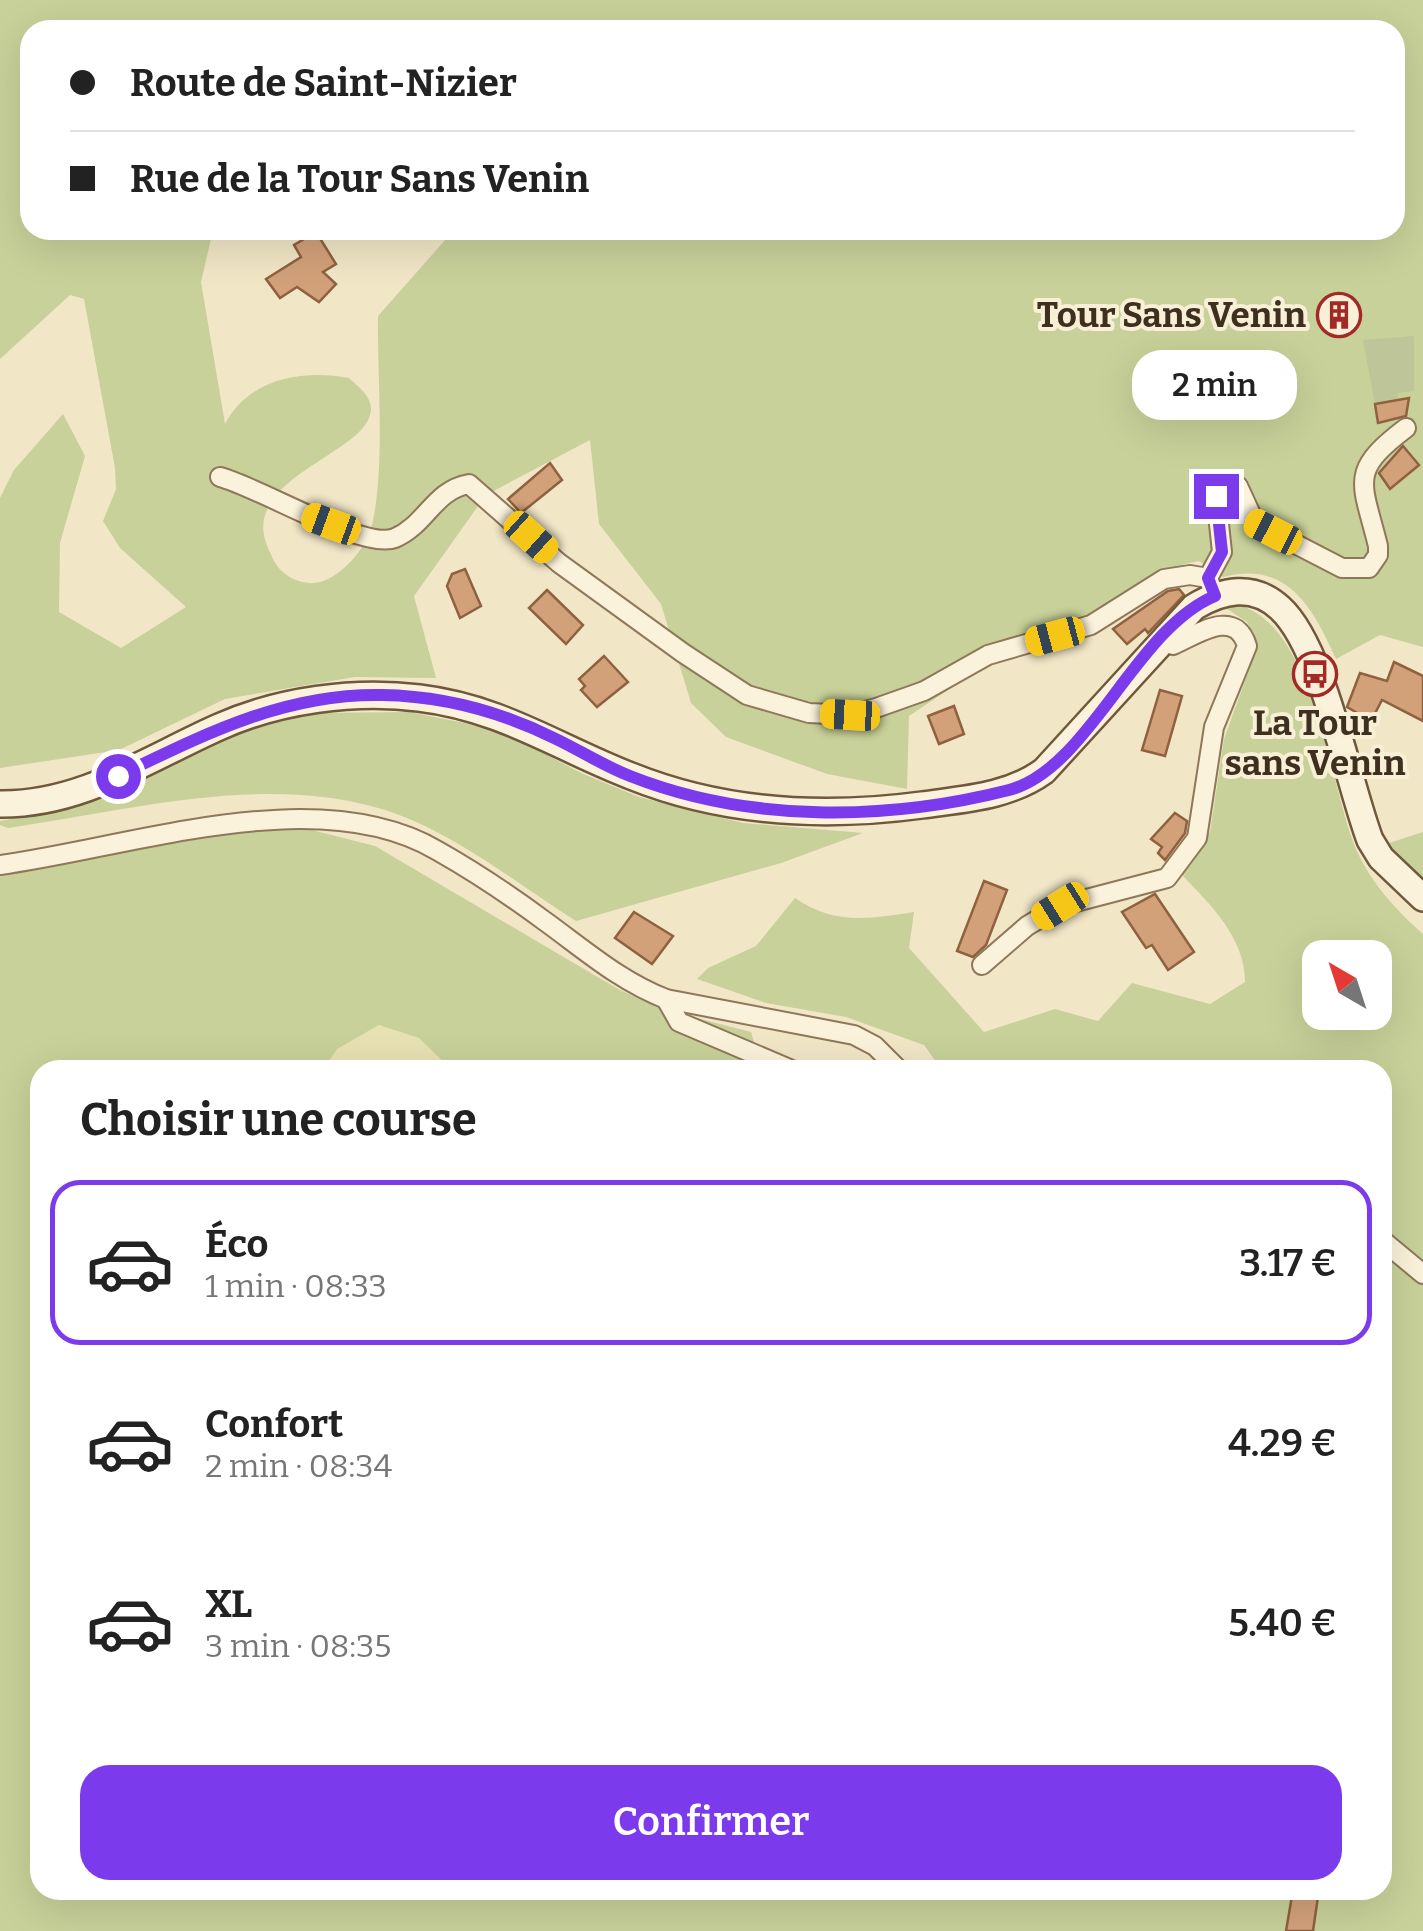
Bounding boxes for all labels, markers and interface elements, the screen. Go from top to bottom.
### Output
text: Route de Saint-Nizier [130,60,517,106]
text: Rue de la Tour Sans Venin [130,156,589,202]
building icon: Tour Sans Venin [1316,292,1362,338]
place label: Tour Sans Venin [1037,294,1306,336]
callout: 2 min [1134,351,1298,421]
text: 2 min [1172,366,1257,404]
route end [1194,474,1239,519]
car [298,500,364,548]
car [1239,505,1307,559]
car [499,506,563,568]
car [1022,614,1088,658]
bus stop icon: La Tour sans Venin [1292,651,1338,697]
car [819,698,881,732]
place label: La Tour sans Venin [1225,702,1406,784]
route start [96,754,141,799]
car [1027,877,1093,935]
north arrow [1302,940,1392,1030]
map controls [1302,940,1392,1030]
text: Choisir une course [80,1093,477,1147]
icon: car [85,1218,175,1308]
text: Éco [205,1221,268,1267]
text: 3.17 € [1239,1240,1337,1286]
text: 1 min · 08:33 [205,1267,387,1305]
icon: car [85,1398,175,1488]
text: Confort [205,1401,343,1447]
text: 4.29 € [1228,1420,1337,1466]
text: 2 min · 08:34 [205,1447,392,1485]
icon: car [85,1578,175,1668]
text: XL [205,1581,252,1627]
text: 5.40 € [1228,1600,1337,1646]
text: 3 min · 08:35 [205,1627,391,1665]
button: Confirmer [80,1765,1342,1880]

